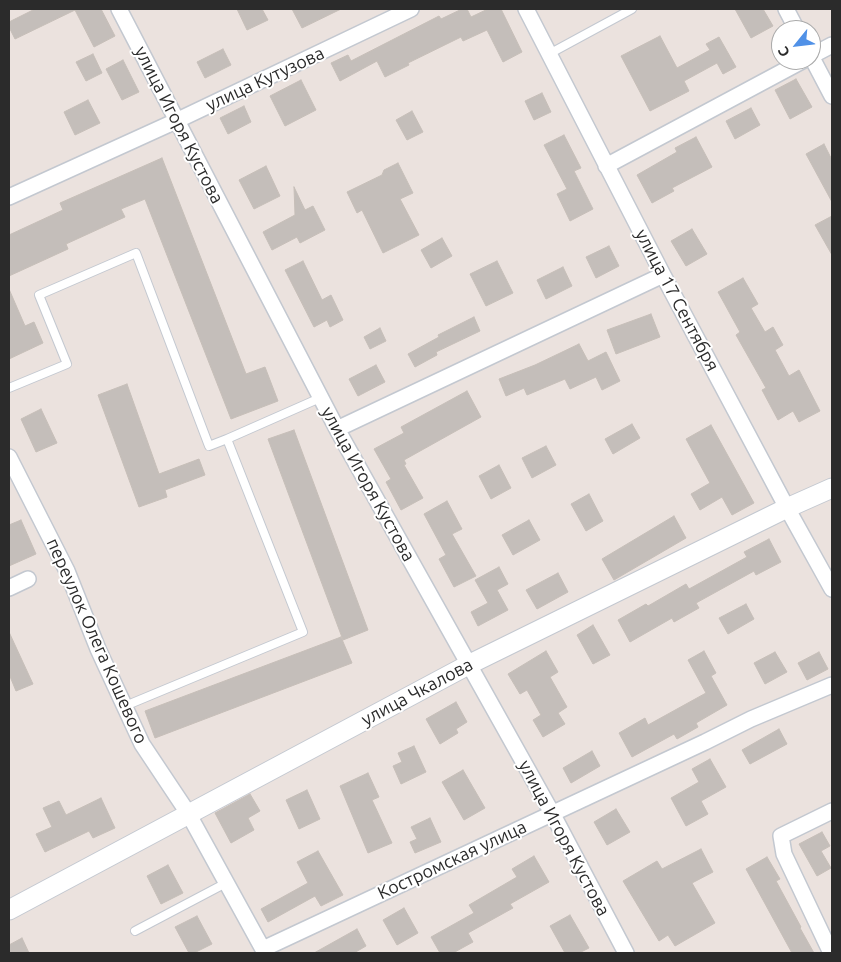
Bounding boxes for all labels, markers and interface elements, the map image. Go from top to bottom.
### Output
north arrow [771,20,821,70]
street label: улица Кутузова [202,42,328,116]
street label: улица Игоря Кустова [130,43,228,207]
text: С [775,44,793,60]
street label: улица 17 Сентября [630,225,724,375]
street label: улица Игоря Кустова [316,403,420,565]
street label: переулок Олега Кошевого [42,535,152,747]
street label: улица Чкалова [358,654,476,730]
street label: улица Игоря Кустова [514,756,614,920]
street label: Костромская улица [374,816,530,904]

